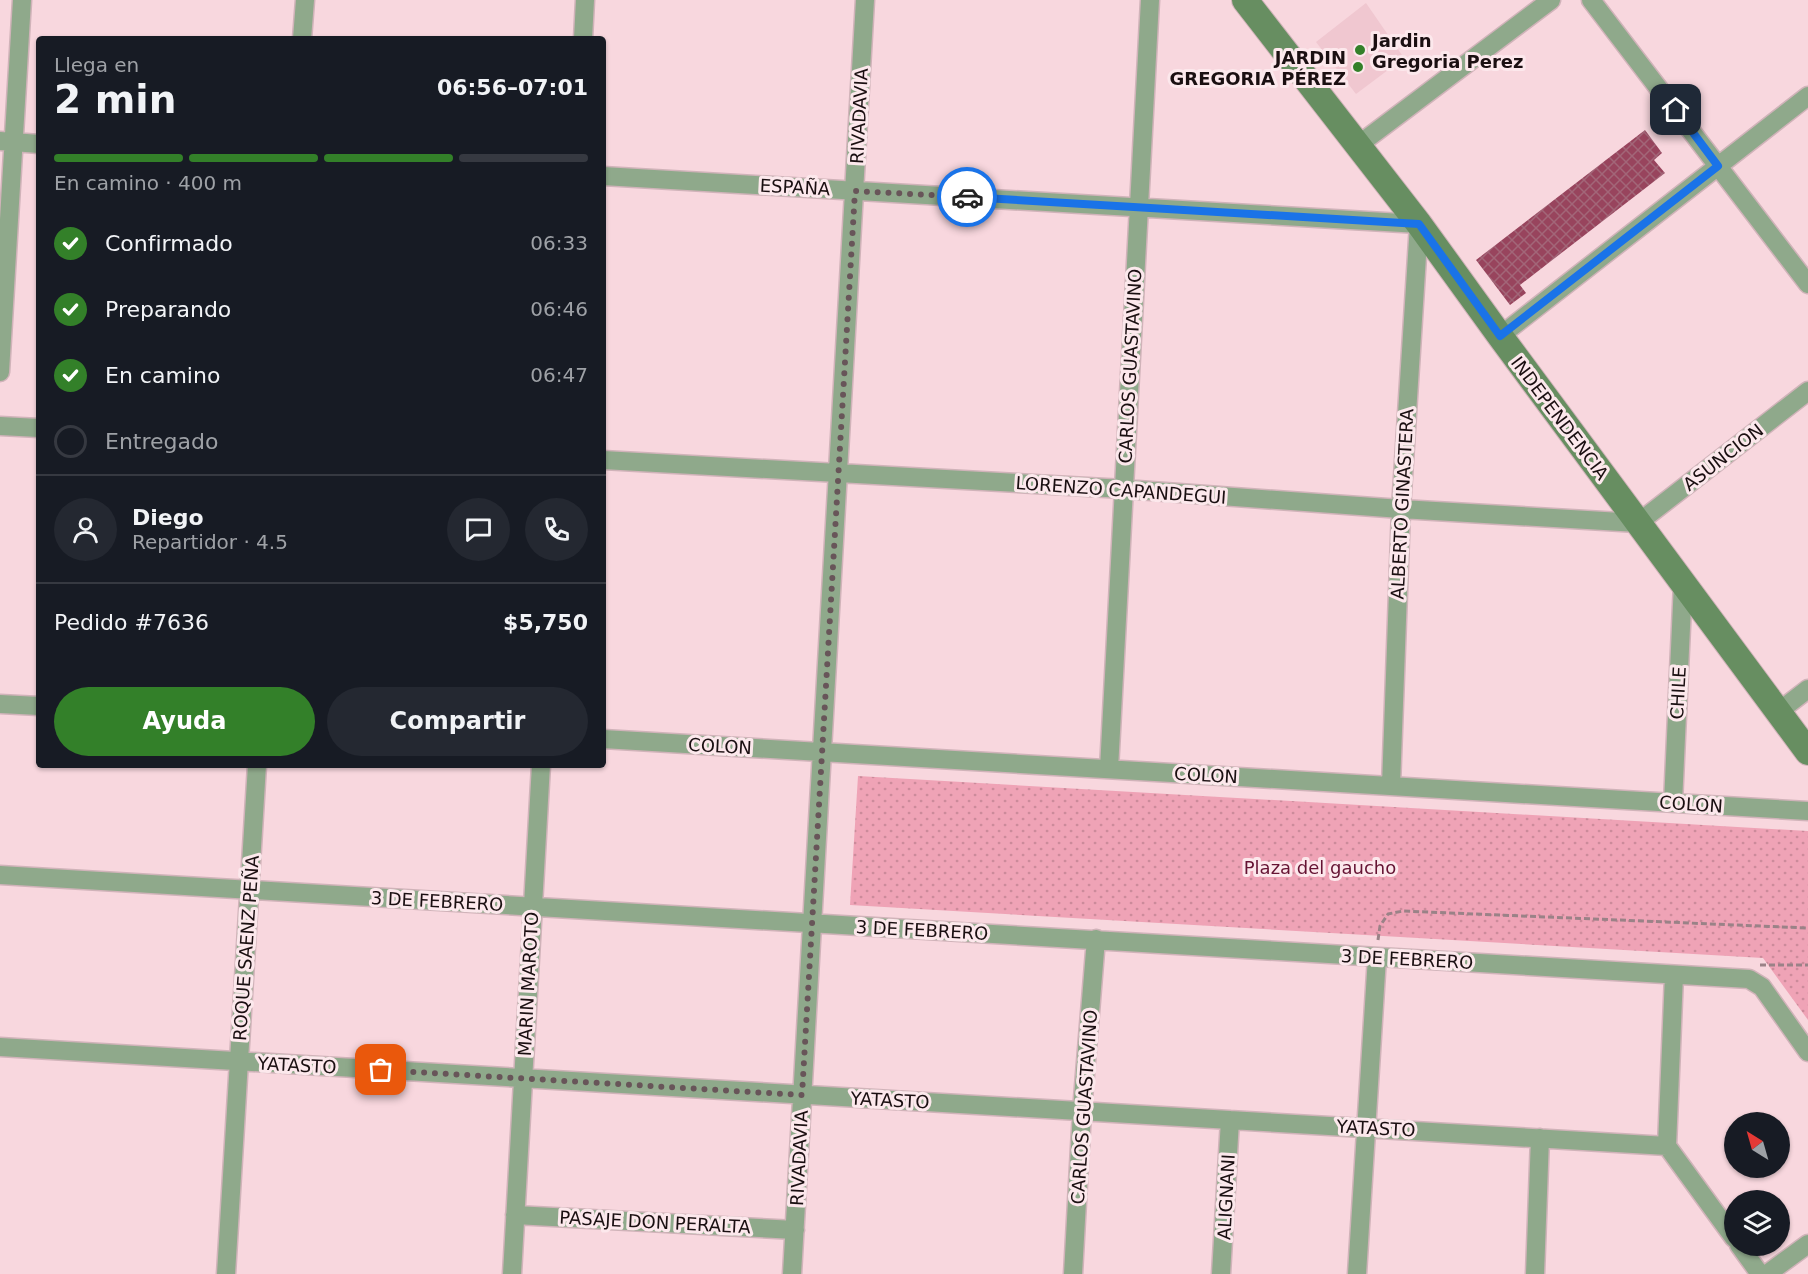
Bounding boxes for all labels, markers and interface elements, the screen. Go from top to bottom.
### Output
place label: Jardin Gregoria Perez [1370,30,1524,72]
marker: Jardin Gregoria Perez [1353,43,1367,57]
place label: JARDIN GREGORIA PÉREZ [1170,47,1346,89]
text: Llega en [54,53,139,77]
marker: JARDIN GREGORIA PÉREZ [1351,60,1365,74]
street label: RIVADAVIA [846,67,872,164]
text: 06:56–07:01 [437,75,588,100]
text: 2 min [54,77,176,122]
pin [1650,84,1701,135]
icon: home [1659,93,1692,126]
courier [937,167,997,227]
text: En camino · 400 m [54,171,242,195]
street label: ESPAÑA [759,175,831,199]
icon: car [951,181,984,214]
icon: check [54,227,87,260]
text: Confirmado [105,231,233,256]
text: 06:33 [530,231,588,255]
street label: CARLOS GUASTAVINO [1114,268,1146,464]
icon: check [54,293,87,326]
text: Preparando [105,297,231,322]
text: 06:46 [530,297,588,321]
street label: INDEPENDENCIA [1507,352,1614,484]
icon: check [54,359,87,392]
text: En camino [105,363,220,388]
text: 06:47 [530,363,588,387]
street label: ALBERTO GINASTERA [1387,407,1418,600]
street label: ASUNCION [1679,419,1767,495]
text: Entregado [105,429,218,454]
street label: LORENZO CAPANDEGUI [1015,472,1227,508]
button: person [54,498,117,561]
button: chat [447,498,510,561]
button: phone [525,498,588,561]
text: Diego [132,505,204,530]
text: Repartidor · 4.5 [132,530,288,554]
text: Pedido #7636 [54,610,209,635]
text: $5,750 [503,610,588,635]
street label: CHILE [1666,666,1690,720]
button: Ayuda [54,687,315,756]
button: Compartir [327,687,588,756]
street label: COLON [688,734,752,758]
street label: COLON [1174,763,1238,787]
street label: COLON [1658,791,1724,817]
street label: ROQUE SAENZ PEÑA [229,854,263,1042]
park label: Plaza del gaucho [1244,857,1396,878]
street label: 3 DE FEBRERO [370,887,504,915]
street label: MARIN MAROTO [514,911,542,1057]
street label: 3 DE FEBRERO [855,916,989,944]
street label: 3 DE FEBRERO [1340,945,1474,973]
street label: CARLOS GUASTAVINO [1067,1009,1101,1205]
pin [355,1044,406,1095]
street label: YATASTO [256,1052,337,1078]
icon: bag [364,1053,397,1086]
street label: YATASTO [849,1087,930,1113]
street label: RIVADAVIA [786,1109,812,1206]
north arrow [1724,1112,1790,1178]
map controls [1724,1112,1790,1256]
street label: YATASTO [1335,1115,1416,1141]
street label: ALIGNANI [1213,1153,1239,1241]
button: layers [1724,1190,1790,1256]
street label: PASAJE DON PERALTA [559,1207,752,1238]

